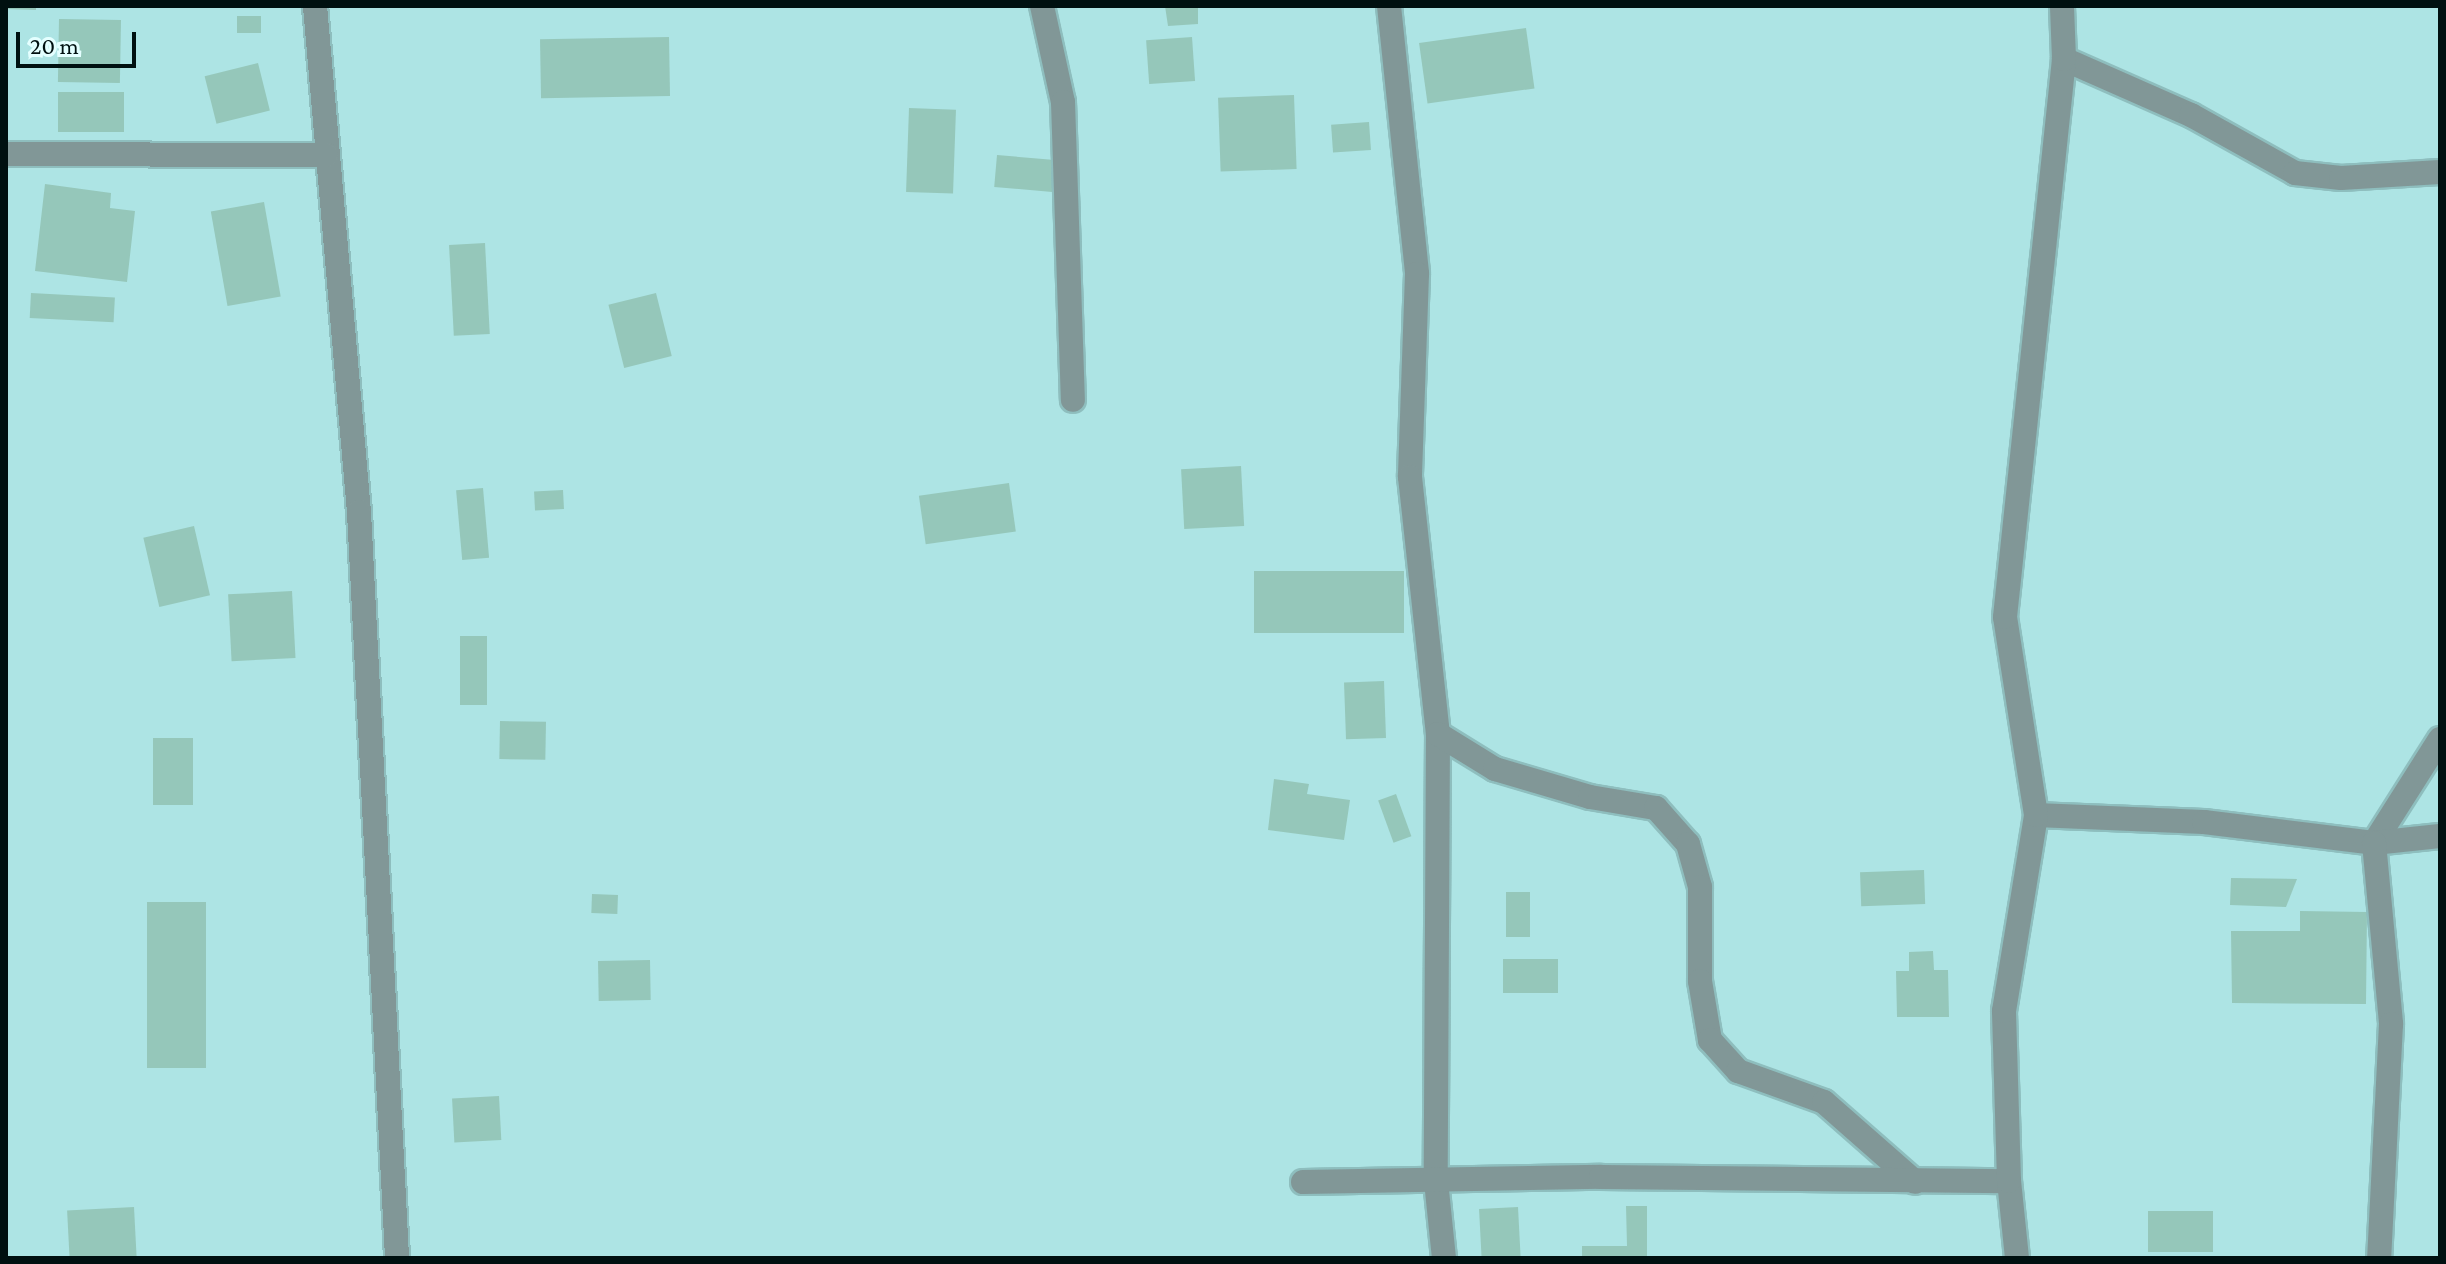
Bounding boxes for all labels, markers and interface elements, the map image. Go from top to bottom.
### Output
scale bar [20,16,140,66]
text: 20 m [30,32,79,59]

